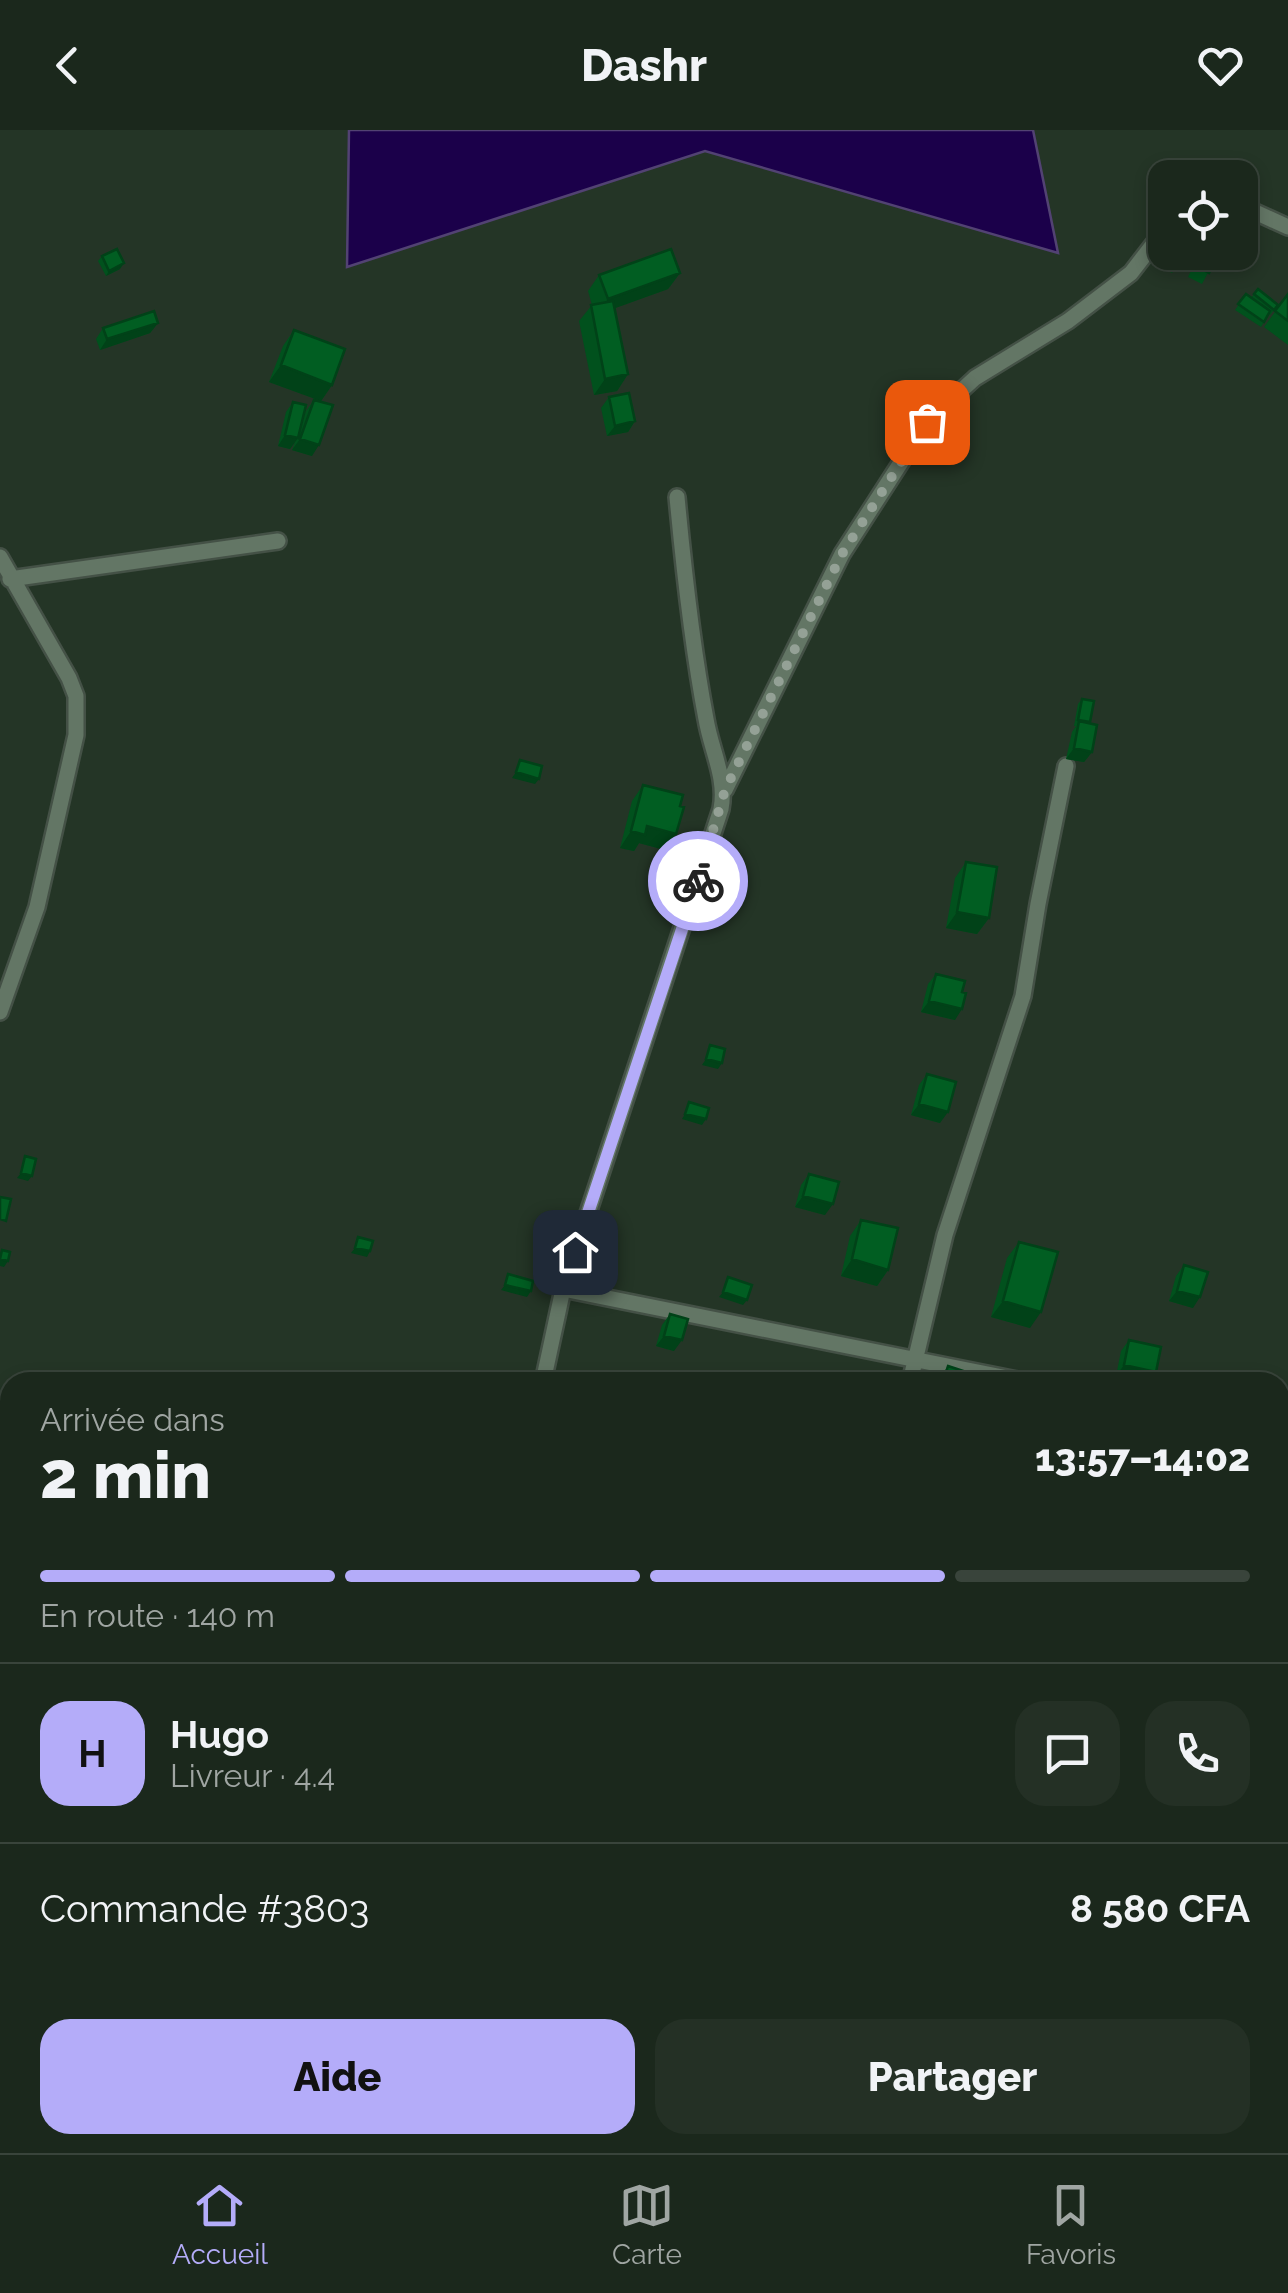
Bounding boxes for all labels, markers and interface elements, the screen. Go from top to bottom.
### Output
icon: back [40,38,95,93]
icon: heart [1193,38,1248,93]
text: Dashr [581,39,707,92]
map controls [1148,160,1258,270]
button: locate [1148,160,1258,270]
pin [885,380,970,465]
icon: bag [900,395,955,450]
courier [648,831,748,931]
icon: bike [671,854,726,909]
pin [533,1210,618,1295]
icon: home [548,1225,603,1280]
text: Arrivée dans [40,1401,225,1438]
text: 13:57–14:02 [1035,1435,1250,1480]
text: 2 min [40,1437,211,1513]
text: En route · 140 m [40,1597,275,1634]
button: chat [1015,1701,1120,1806]
button: phone [1145,1701,1250,1806]
text: Hugo [170,1712,269,1757]
text: H [78,1731,107,1776]
text: Livreur · 4.4 [170,1757,335,1794]
text: Commande #3803 [40,1886,369,1931]
text: 8 580 CFA [1070,1886,1250,1931]
button: Aide [40,2019,635,2134]
button: Partager [655,2019,1250,2134]
tab: Accueil [172,2178,268,2271]
tab: Carte [612,2178,682,2271]
tab: Favoris [1026,2178,1116,2271]

